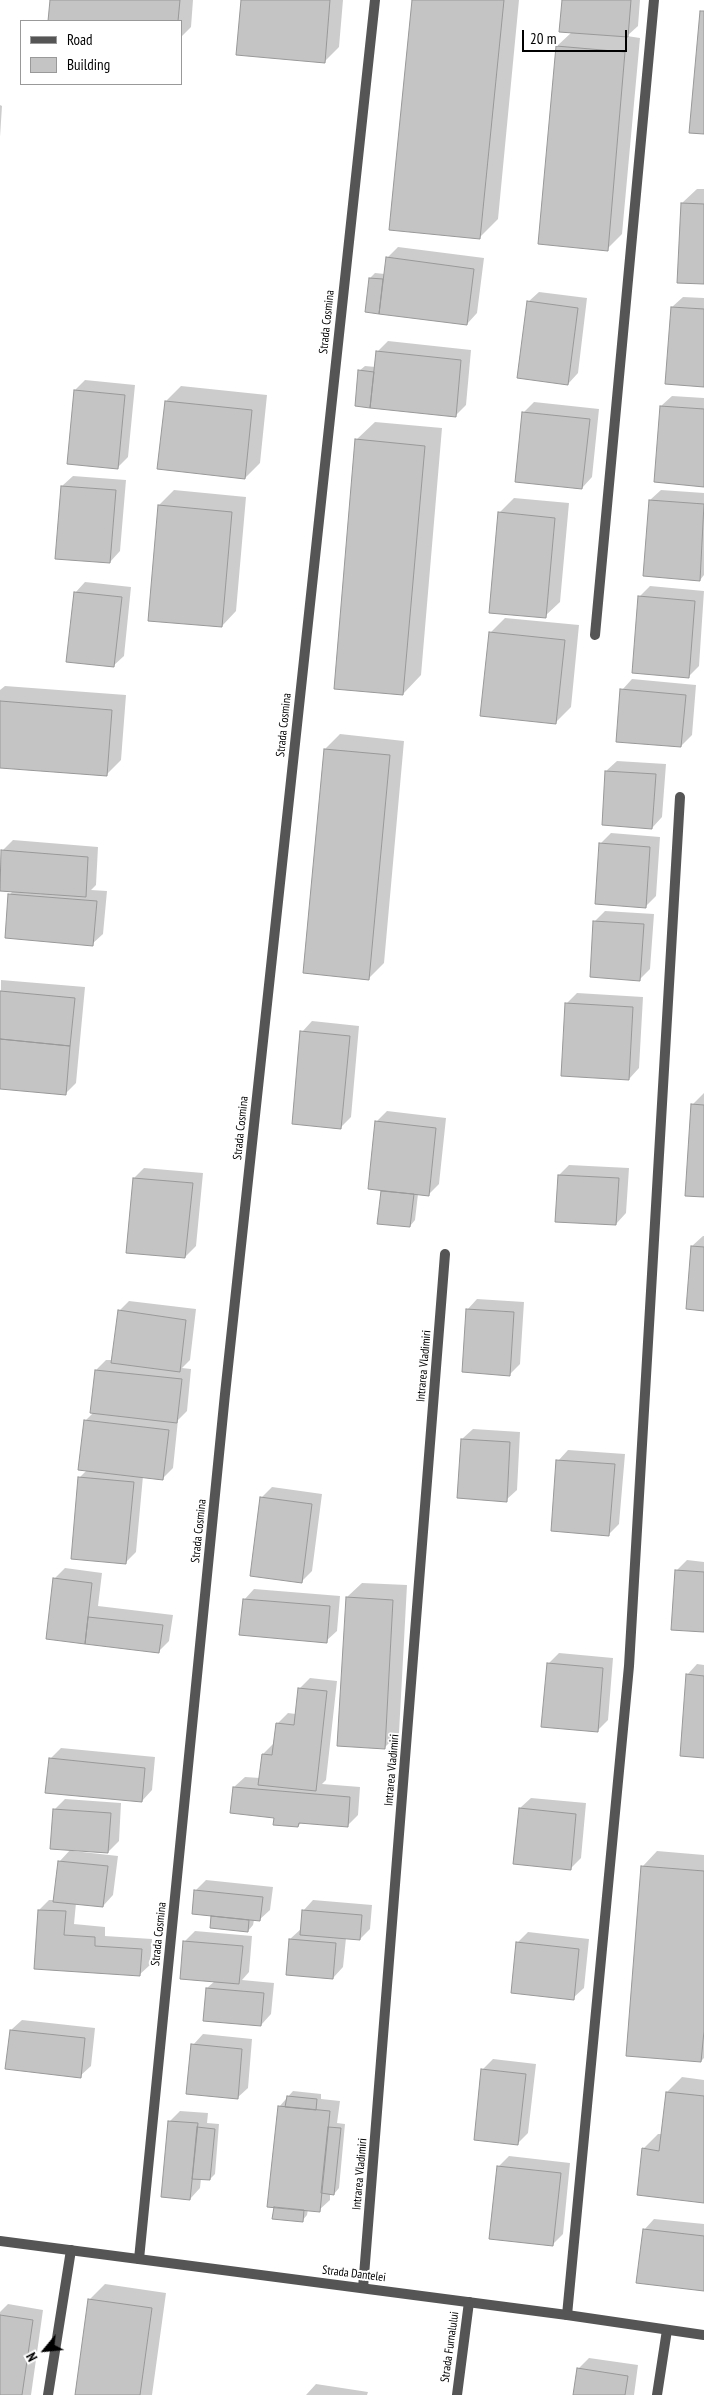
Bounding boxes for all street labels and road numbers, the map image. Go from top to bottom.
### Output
street label: Strada Cosmina [316,289,338,355]
street label: Strada Cosmina [273,692,295,758]
street label: Strada Cosmina [230,1095,252,1161]
street label: Intrarea Vladimiri [414,1329,434,1403]
street label: Strada Cosmina [188,1498,210,1564]
street label: Intrarea Vladimiri [382,1733,402,1807]
street label: Strada Cosmina [148,1901,170,1967]
street label: Intrarea Vladimiri [350,2137,370,2211]
street label: Strada Dantelei [321,2263,387,2285]
street label: Strada Furnalului [438,2311,462,2383]

